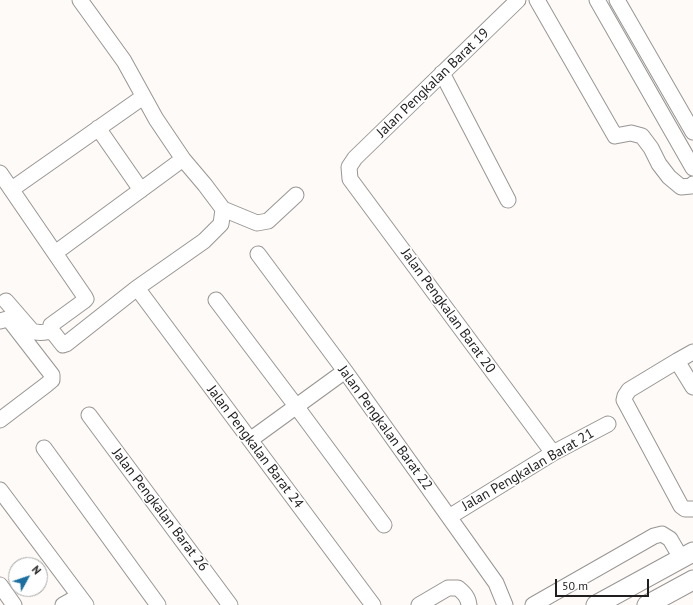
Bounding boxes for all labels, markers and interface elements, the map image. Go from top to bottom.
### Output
street label: Jalan Pengkalan Barat 19 [373,25,493,141]
street label: Jalan Pengkalan Barat 20 [397,246,499,376]
street label: Jalan Pengkalan Barat 22 [334,363,436,493]
street label: Jalan Pengkalan Barat 24 [203,382,307,512]
street label: Jalan Pengkalan Barat 21 [459,425,597,515]
street label: Jalan Pengkalan Barat 26 [108,445,212,575]
north arrow [8,557,48,597]
text: N [29,563,44,577]
scale bar [557,571,651,597]
text: 50 m [562,578,588,593]

